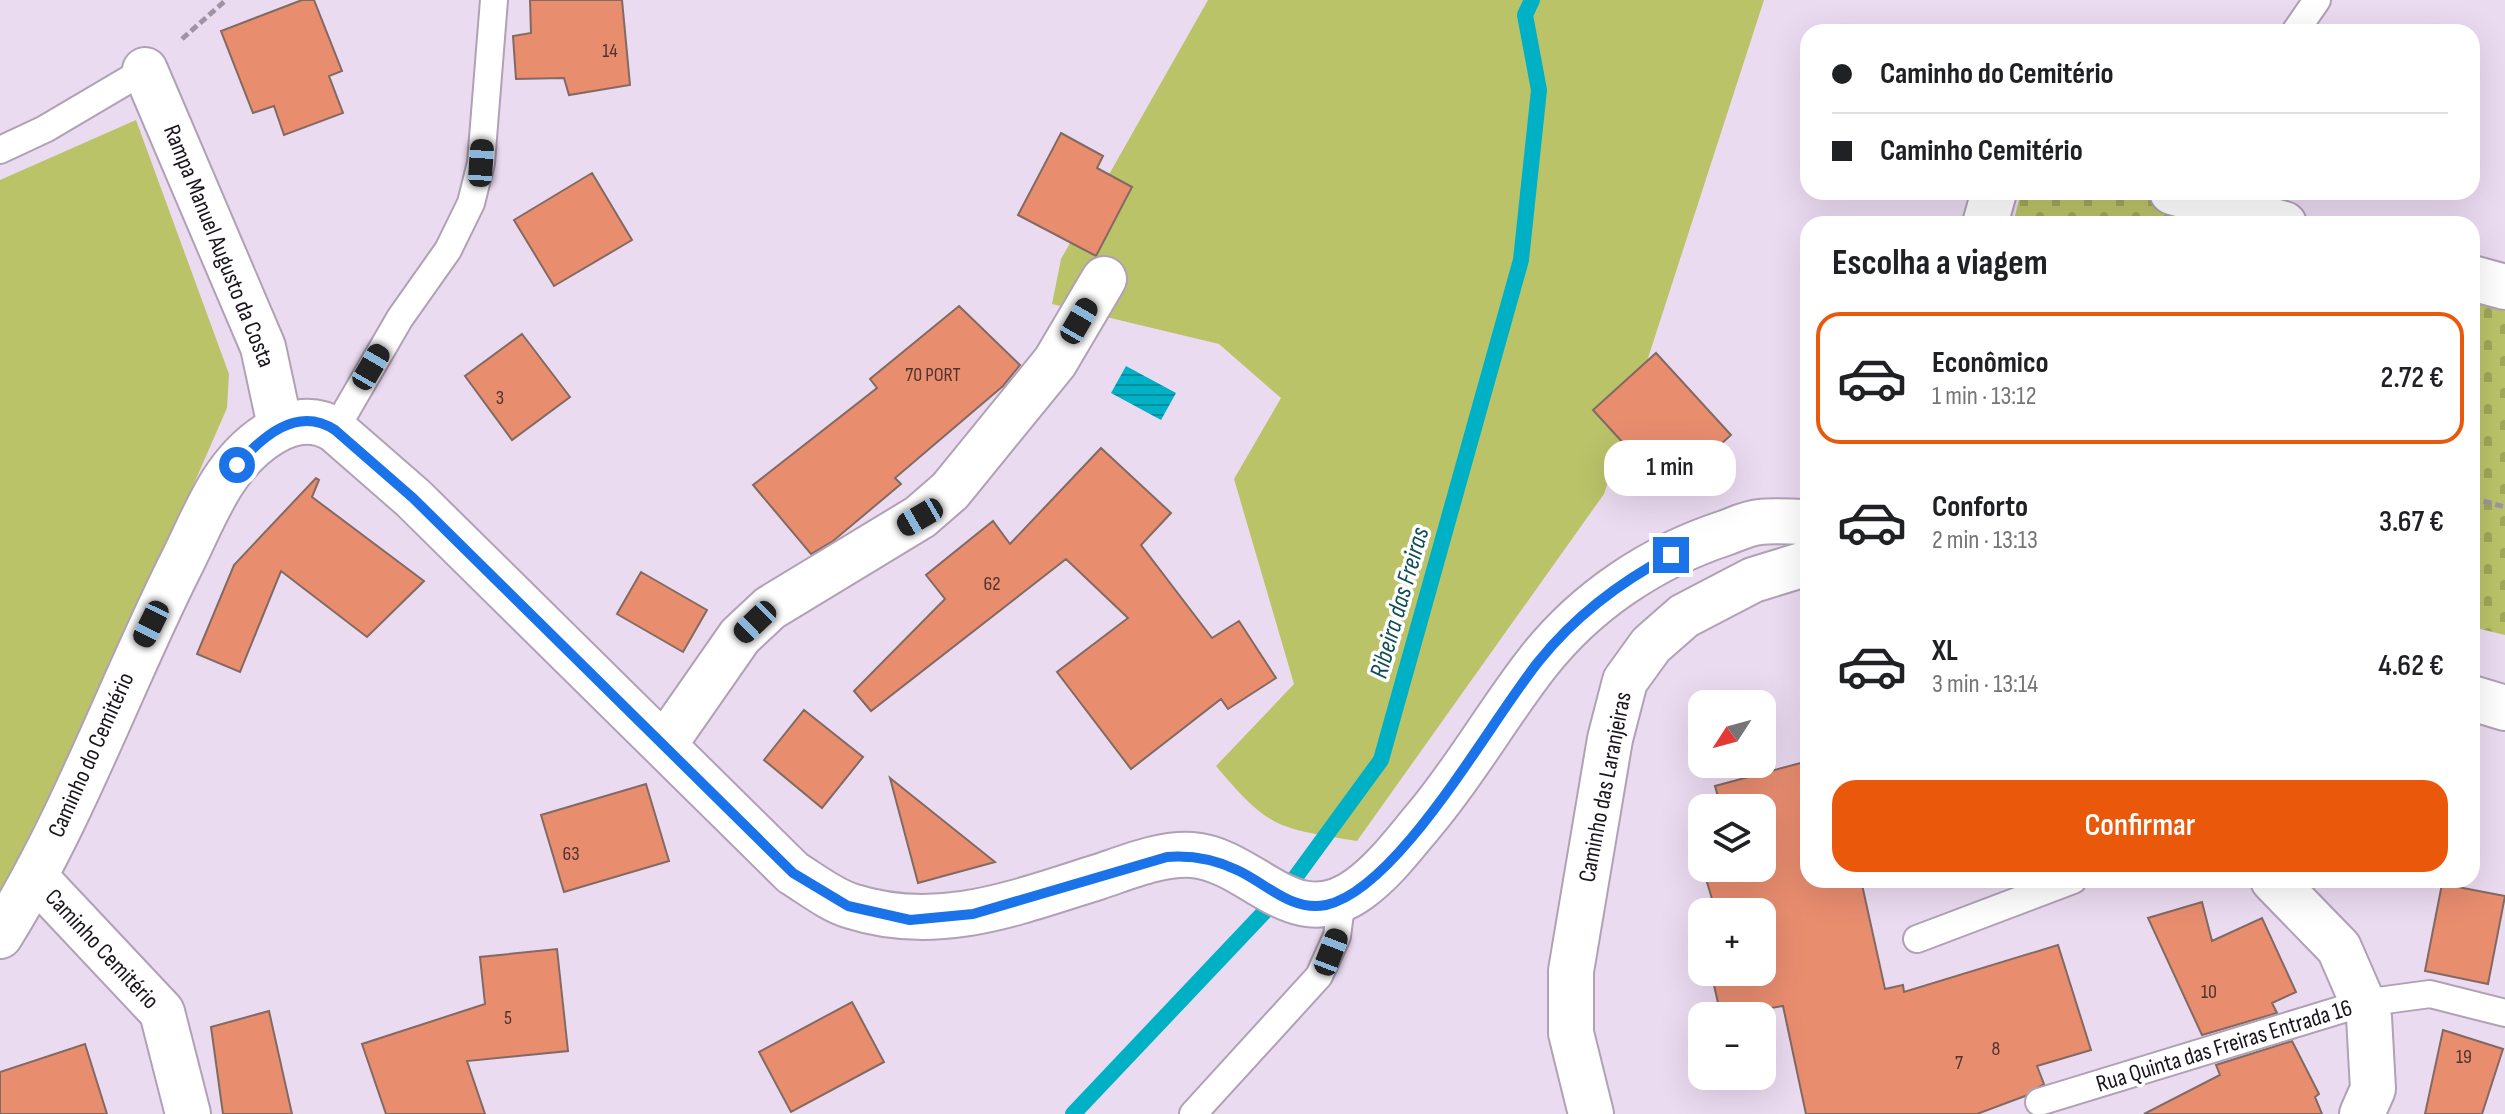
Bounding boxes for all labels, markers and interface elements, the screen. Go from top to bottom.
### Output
house number: 14 [602,39,618,63]
text: Caminho do Cemitério [1880,56,2114,92]
street label: Rampa Manuel Augusto da Costa [157,120,281,372]
text: Caminho Cemitério [1880,133,2083,169]
car [467,138,495,188]
text: Escolha a viagem [1832,242,2048,285]
car [1057,294,1101,348]
car [349,340,393,394]
icon: car [1836,342,1908,414]
text: Econômico [1932,345,2049,381]
text: 2.72 € [2381,360,2444,396]
house number: 70 PORT [905,363,961,387]
text: 1 min · 13:12 [1932,381,2036,412]
house number: 3 [496,386,504,410]
callout: 1 min [1605,439,1737,495]
route start [219,447,255,483]
text: 1 min [1646,452,1694,483]
icon: car [1836,486,1908,558]
text: Conforto [1932,489,2028,525]
car [893,495,947,539]
text: 3.67 € [2379,504,2444,540]
water label: Ribeira das Freiras [1364,524,1436,682]
text: 2 min · 13:13 [1932,525,2038,556]
route end [1653,537,1689,573]
house number: 62 [983,572,1001,596]
car [130,597,172,651]
car [729,597,781,647]
icon: car [1836,630,1908,702]
text: XL [1932,633,1958,669]
text: 4.62 € [2378,648,2444,684]
street label: Caminho do Cemitério [42,668,140,842]
text: 3 min · 13:14 [1932,669,2038,700]
street label: Caminho das Laranjeiras [1572,689,1638,885]
north arrow [1688,690,1776,778]
map controls [1688,690,1776,1090]
button: Confirmar [1832,780,2448,872]
button: layers [1688,794,1776,882]
house number: 63 [562,842,580,866]
street label: Caminho Cemitério [39,883,165,1015]
button: + [1688,898,1776,986]
car [1311,925,1351,979]
house number: 10 [2201,980,2217,1004]
street label: Rua Quinta das Freiras Entrada 16 [2093,993,2355,1099]
button: − [1688,1002,1776,1090]
house number: 5 [504,1006,512,1030]
house number: 8 [1992,1037,2000,1061]
house number: 19 [2456,1045,2472,1069]
house number: 7 [1955,1051,1963,1075]

